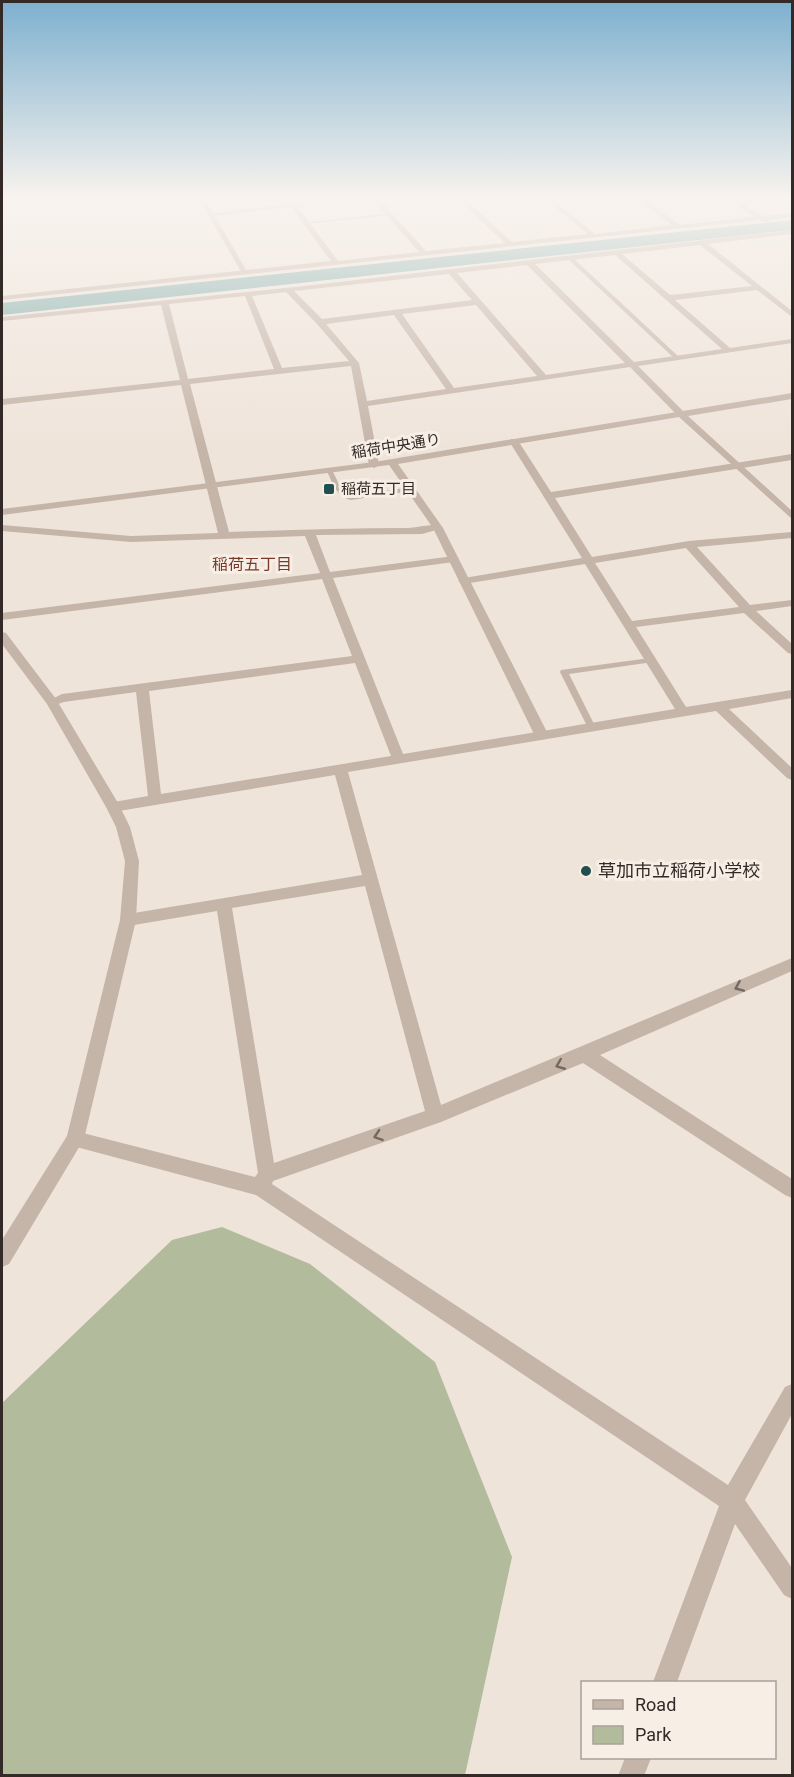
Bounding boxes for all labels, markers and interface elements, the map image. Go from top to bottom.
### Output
street label: 稲荷中央通り [350,430,442,462]
place label: 稲荷五丁目 [341,480,416,498]
marker: 稲荷五丁目 [322,482,336,496]
district label: 稲荷五丁目 [212,555,292,574]
place label: 草加市立稲荷小学校 [598,860,760,881]
marker: 草加市立稲荷小学校 [579,864,593,878]
one-way arrow [734,980,745,992]
one-way arrow [555,1058,566,1070]
one-way arrow [373,1129,384,1142]
legend [581,1681,776,1759]
text: Road [635,1694,676,1715]
text: Park [635,1724,672,1745]

